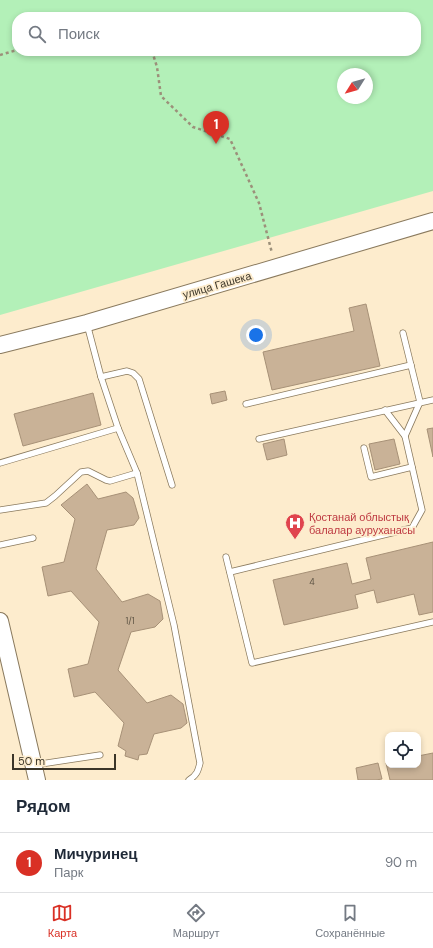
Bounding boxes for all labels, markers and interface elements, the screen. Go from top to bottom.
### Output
search box [12,12,421,56]
icon: search [26,23,48,45]
text: Поиск [58,24,100,44]
north arrow [337,68,373,104]
pin: 1 [203,111,229,144]
street label: улица Гашека [181,268,254,301]
your location [246,325,266,345]
place label: Қостанай облыстық балалар ауруханасы [309,510,415,537]
hospital icon: Қостанай облыстық балалар ауруханасы [284,512,306,540]
house number: 4 [309,576,315,588]
house number: 1/1 [125,615,135,627]
map controls [385,732,421,768]
button: locate [385,732,421,768]
scale bar [12,752,116,771]
text: 50 m [18,754,45,768]
text: Рядом [16,795,71,817]
text: Мичуринец [54,844,138,864]
text: 1 [27,854,31,871]
text: 90 m [385,854,417,871]
text: Парк [54,864,84,881]
tab: Карта [48,902,77,940]
tab: Маршрут [173,902,220,940]
tab: Сохранённые [315,902,385,940]

